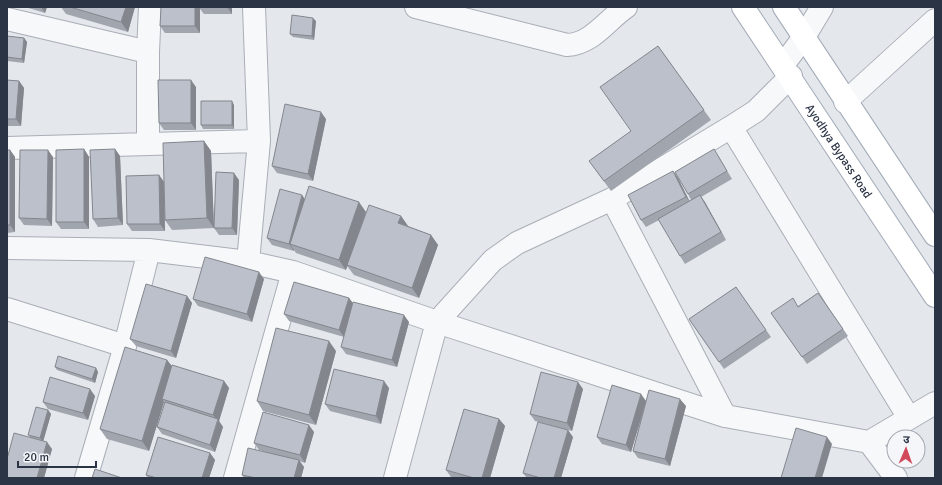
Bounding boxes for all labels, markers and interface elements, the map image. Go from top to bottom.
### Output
street label: Ayodhya Bypass Road [802,101,875,201]
north arrow [886,429,926,469]
text: उ [903,433,910,446]
scale bar [18,443,96,469]
text: 20 m [24,450,49,465]

